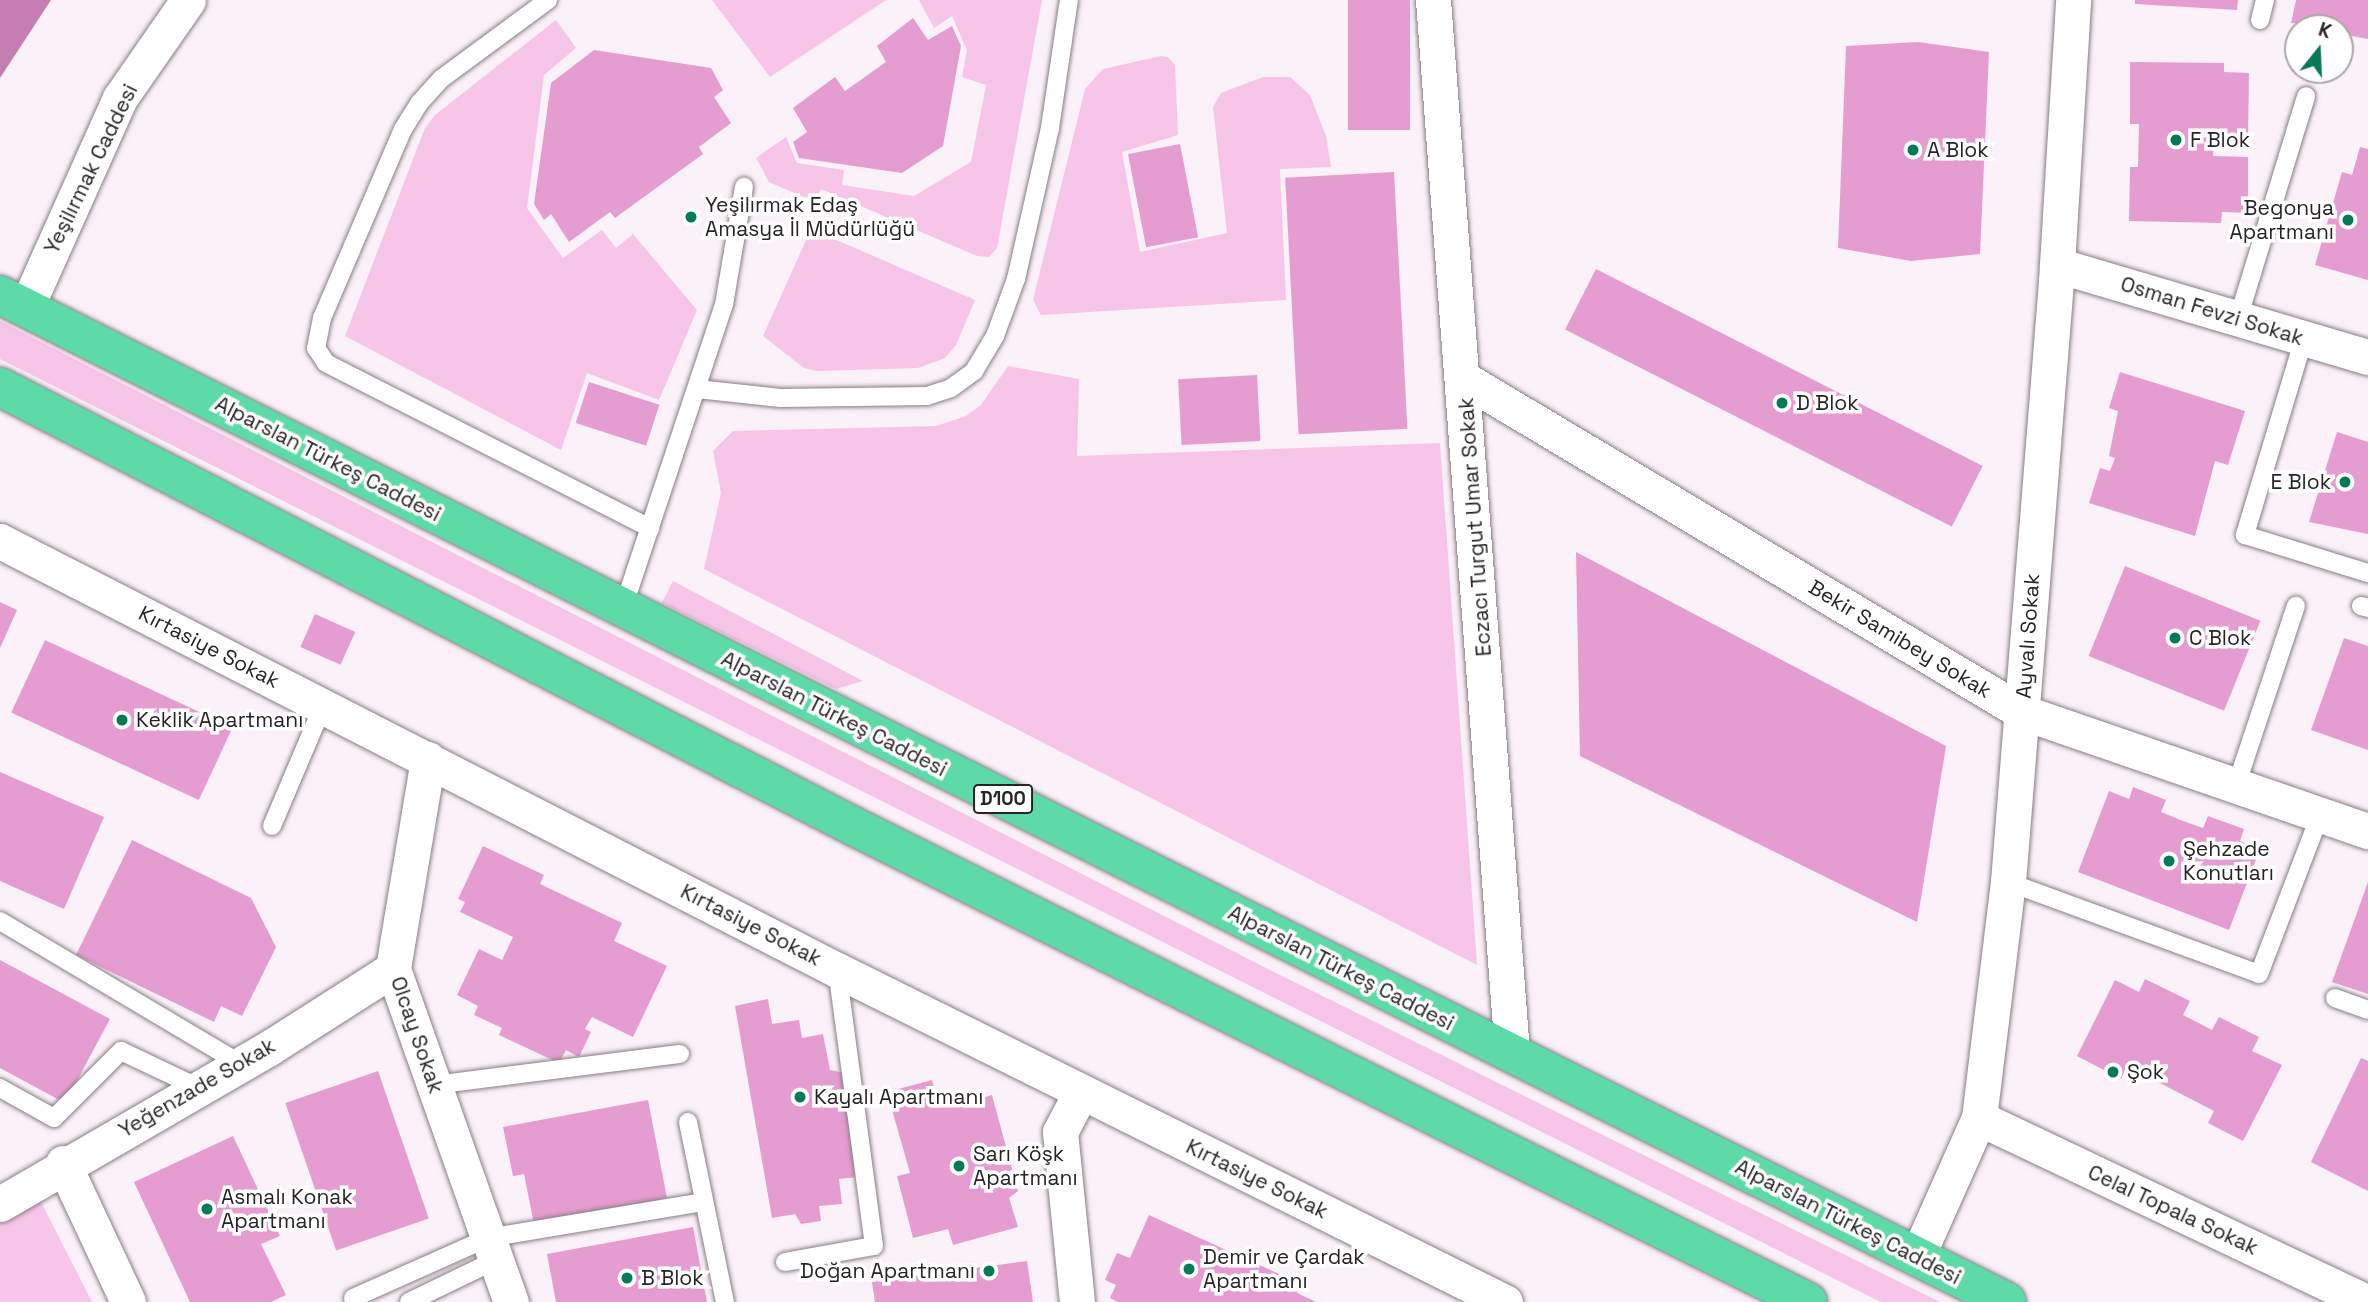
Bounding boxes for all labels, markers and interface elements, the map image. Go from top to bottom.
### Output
north arrow [2284,14,2354,84]
text: K [2316,17,2335,44]
street label: Yeşilırmak Caddesi [39,80,143,258]
place label: F Blok [2190,127,2250,153]
marker: F Blok [2168,132,2184,148]
place label: A Blok [1927,137,1989,163]
marker: A Blok [1905,142,1921,158]
place label: Yeşilırmak Edaş Amasya İl Müdürlüğü [705,192,915,242]
place label: Begonya Apartmanı [2229,195,2334,245]
marker: Yeşilırmak Edaş Amasya İl Müdürlüğü [683,209,699,225]
marker: Begonya Apartmanı [2340,212,2356,228]
street label: Osman Fevzi Sokak [2118,271,2306,351]
place label: D Blok [1796,390,1859,416]
street label: Alparslan Türkeş Caddesi [211,391,445,527]
marker: D Blok [1774,395,1790,411]
street label: Eczacı Turgut Umar Sokak [1453,396,1497,658]
place label: E Blok [2270,469,2331,495]
marker: E Blok [2337,474,2353,490]
street label: Ayvalı Sokak [2011,573,2045,699]
street label: Bekir Samibey Sokak [1804,574,1996,704]
street label: Kırtasiye Sokak [134,601,284,693]
place label: C Blok [2189,625,2251,651]
marker: C Blok [2167,630,2183,646]
street label: Alparslan Türkeş Caddesi [717,646,951,782]
place label: Keklik Apartmanı [136,707,304,733]
marker: Keklik Apartmanı [114,712,130,728]
road number: D100 [972,784,1034,814]
place label: Şehzade Konutları [2183,836,2274,886]
marker: Şehzade Konutları [2161,853,2177,869]
street label: Kırtasiye Sokak [676,879,826,971]
street label: Alparslan Türkeş Caddesi [1224,900,1458,1036]
street label: Olcay Sokak [385,973,449,1097]
street label: Yeğenzade Sokak [114,1033,280,1143]
place label: Şok [2127,1059,2164,1085]
marker: Şok [2105,1064,2121,1080]
place label: Kayalı Apartmanı [814,1084,984,1110]
marker: Kayalı Apartmanı [792,1089,808,1105]
street label: Kırtasiye Sokak [1182,1134,1332,1224]
place label: Sarı Köşk Apartmanı [973,1141,1078,1191]
street label: Alparslan Türkeş Caddesi [1731,1154,1965,1290]
marker: Sarı Köşk Apartmanı [951,1158,967,1174]
street label: Celal Topala Sokak [2084,1159,2262,1261]
place label: Asmalı Konak Apartmanı [221,1184,353,1234]
marker: Asmalı Konak Apartmanı [199,1201,215,1217]
place label: Demir ve Çardak Apartmanı [1203,1244,1365,1294]
place label: Doğan Apartmanı [800,1258,975,1284]
marker: Demir ve Çardak Apartmanı [1181,1261,1197,1277]
marker: Doğan Apartmanı [981,1263,997,1279]
place label: B Blok [641,1265,704,1291]
marker: B Blok [619,1270,635,1286]

